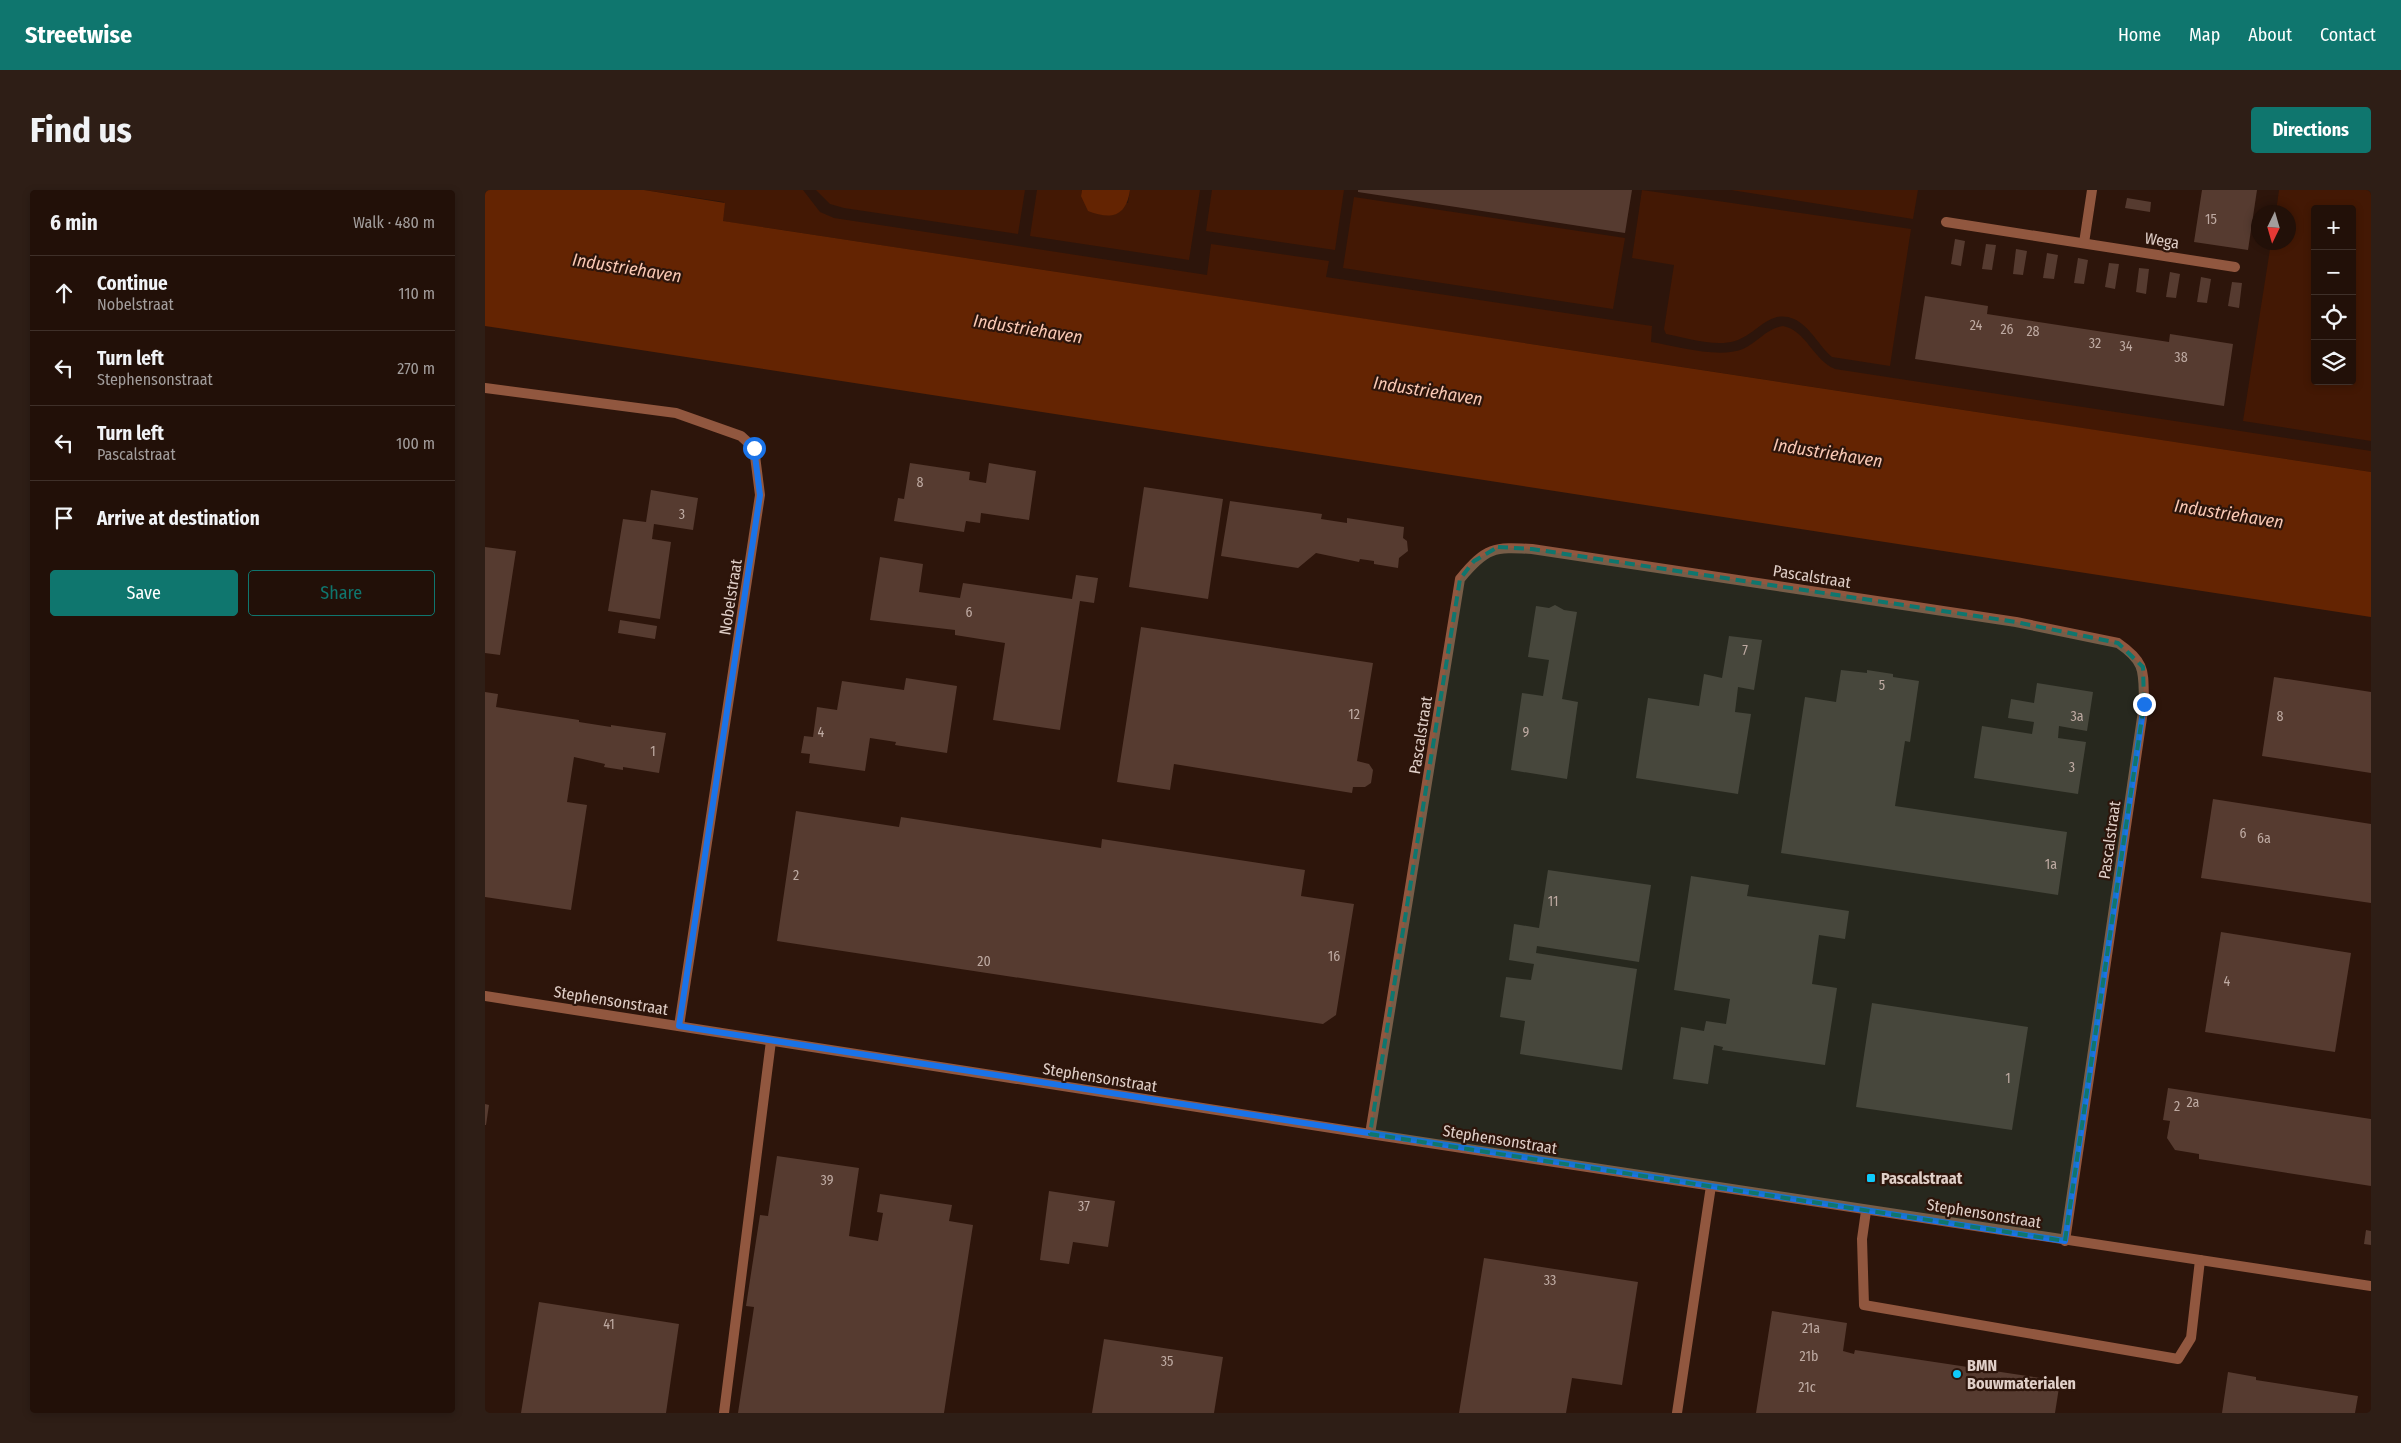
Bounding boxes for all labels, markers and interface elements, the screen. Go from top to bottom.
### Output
text: Streetwise [25,21,132,49]
text: Home [2118,24,2161,46]
text: Map [2189,24,2220,46]
text: About [2248,24,2292,46]
text: Contact [2320,24,2376,46]
button: Directions [2251,107,2371,153]
text: Find us [30,109,132,151]
north arrow [2251,205,2296,250]
map controls [2311,205,2356,385]
button: + [2311,205,2356,250]
text: 6 min [50,210,98,236]
house number: 15 [2205,211,2217,228]
text: Walk · 480 m [353,213,435,232]
street label: Wega [2143,228,2181,253]
water label: Industriehaven [571,249,683,287]
button: − [2311,250,2356,295]
text: Continue [97,272,168,295]
icon: ahead [50,279,78,307]
text: 110 m [398,284,435,303]
text: Nobelstraat [97,295,174,314]
button: locate [2311,295,2356,340]
water label: Industriehaven [972,310,1084,348]
house number: 24 [1970,317,1983,334]
house number: 26 [2000,321,2014,338]
house number: 28 [2026,323,2040,340]
house number: 32 [2089,335,2101,352]
house number: 34 [2119,338,2133,355]
button: layers [2311,340,2356,385]
text: Turn left [97,347,164,370]
house number: 38 [2174,349,2188,366]
icon: left [50,354,78,382]
text: 270 m [397,359,435,378]
text: Stephensonstraat [97,370,213,389]
water label: Industriehaven [1372,372,1484,410]
text: Turn left [97,422,164,445]
icon: left [50,429,78,457]
text: 100 m [396,434,435,453]
water label: Industriehaven [1772,434,1884,472]
route start [743,437,766,460]
text: Pascalstraat [97,445,176,464]
house number: 8 [917,474,924,491]
water label: Industriehaven [2173,495,2285,533]
icon: arrive [50,504,78,532]
house number: 3 [679,506,685,523]
text: Arrive at destination [97,507,260,530]
street label: Nobelstraat [715,557,746,636]
street label: Pascalstraat [1772,561,1853,592]
button: Save [50,570,238,616]
button: Share [248,570,435,616]
house number: 6 [966,604,973,621]
house number: 7 [1742,642,1748,659]
house number: 5 [1879,677,1885,694]
route end [2133,693,2156,716]
street label: Pascalstraat [1405,694,1436,775]
house number: 12 [1348,706,1360,723]
house number: 3a [2070,708,2084,725]
house number: 8 [2277,708,2284,725]
house number: 4 [818,724,825,741]
house number: 9 [1523,724,1530,741]
house number: 1 [650,743,656,760]
house number: 3 [2069,759,2075,776]
street label: Pascalstraat [2095,799,2124,880]
house number: 6 [2240,825,2247,842]
house number: 6a [2257,830,2271,847]
house number: 1a [2045,856,2057,873]
house number: 2 [793,867,799,884]
house number: 11 [1548,893,1558,910]
house number: 16 [1328,948,1340,965]
house number: 20 [977,953,991,970]
house number: 4 [2224,973,2231,990]
street label: Stephensonstraat [552,982,670,1019]
street label: Stephensonstraat [1041,1059,1159,1096]
house number: 1 [2005,1070,2011,1087]
house number: 2a [2187,1094,2200,1111]
house number: 2 [2174,1098,2180,1115]
street label: Stephensonstraat [1441,1121,1559,1158]
place label: Pascalstraat [1881,1169,1963,1188]
house number: 39 [821,1172,834,1189]
marker: Pascalstraat [1865,1172,1877,1184]
street label: Stephensonstraat [1925,1195,2043,1232]
house number: 37 [1078,1198,1090,1215]
house number: 33 [1544,1272,1556,1289]
house number: 41 [603,1316,615,1333]
house number: 21a [1802,1320,1820,1337]
house number: 21b [1800,1348,1818,1365]
house number: 35 [1161,1353,1173,1370]
place label: BMN Bouwmaterialen [1967,1356,2076,1393]
marker: BMN Bouwmaterialen [1951,1368,1963,1380]
house number: 21c [1798,1379,1816,1396]

